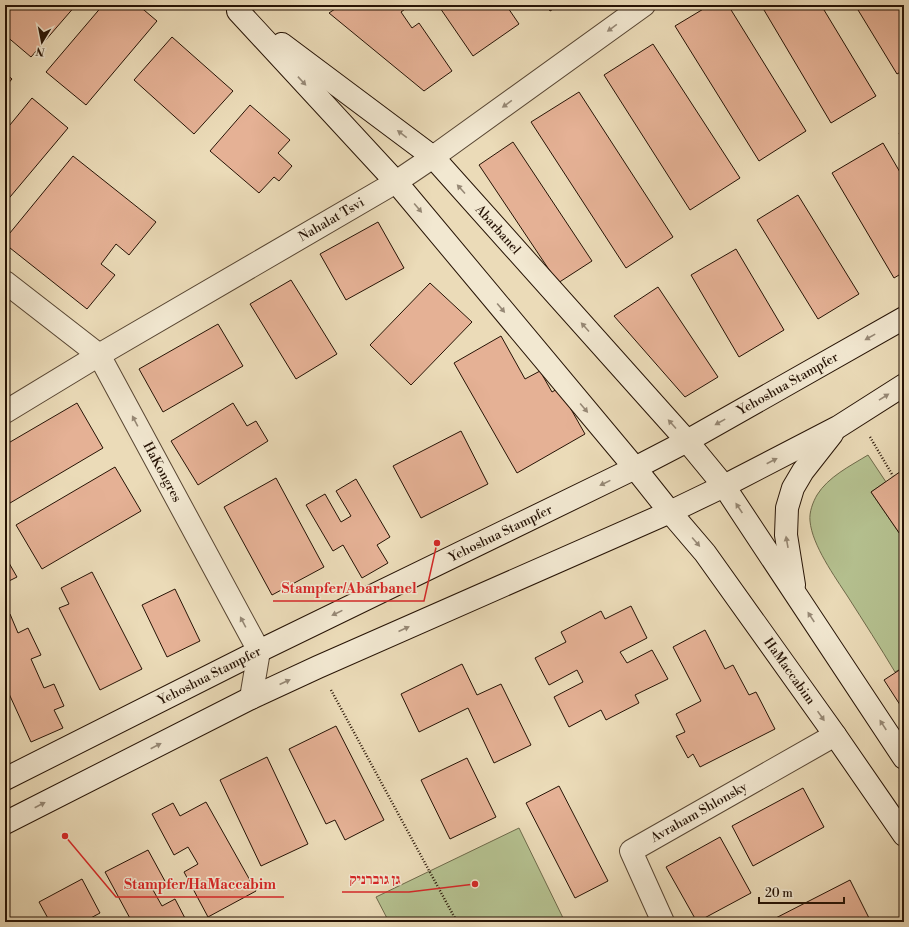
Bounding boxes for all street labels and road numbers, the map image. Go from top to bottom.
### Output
street label: Nahalat Tsvi [296,194,367,245]
street label: Abarbanel [471,201,524,258]
street label: Yehoshua Stampfer [734,349,841,419]
street label: HaKongres [139,439,185,505]
street label: Yehoshua Stampfer [445,501,555,566]
street label: HaMaccabim [760,635,819,708]
street label: Yehoshua Stampfer [154,643,264,709]
street label: Avraham Shlonsky [647,778,750,847]

